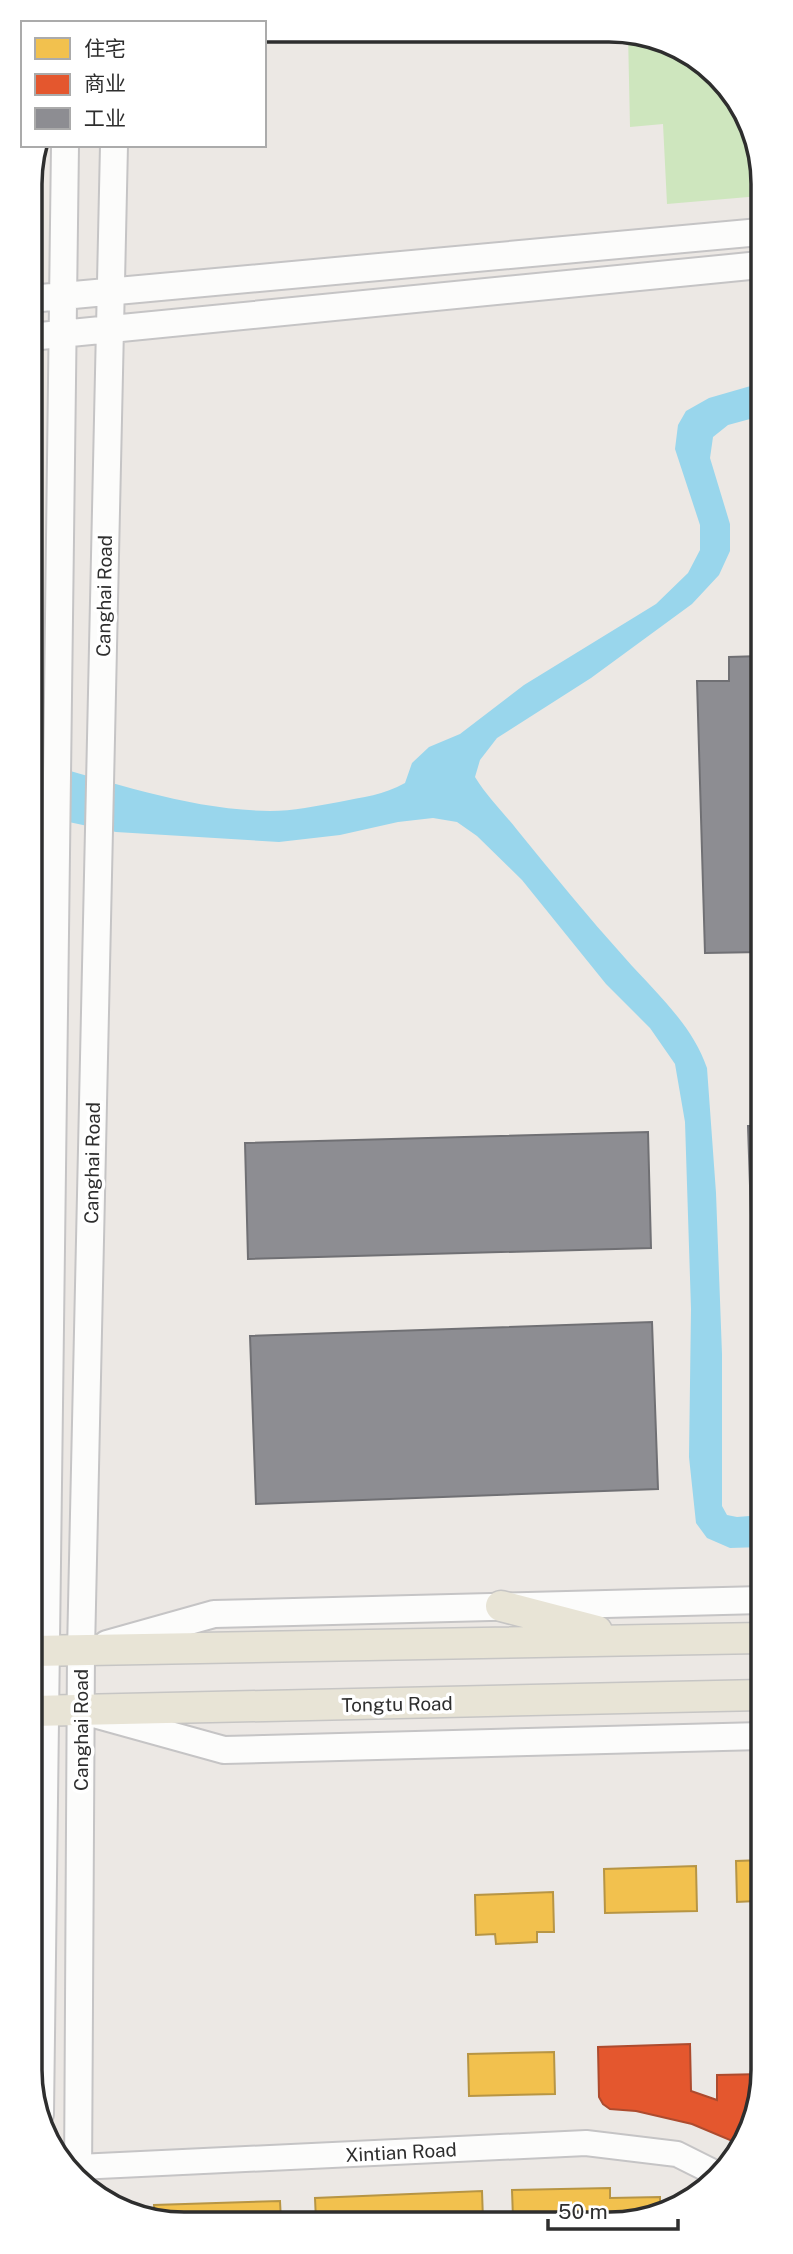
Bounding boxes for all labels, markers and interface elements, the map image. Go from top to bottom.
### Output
legend [21,21,266,147]
text: 住宅 [84,36,126,61]
text: 商业 [84,71,126,96]
text: 工业 [84,106,126,131]
street label: Canghai Road [92,535,116,657]
street label: Canghai Road [80,1102,104,1224]
street label: Canghai Road [70,1669,92,1791]
street label: Tongtu Road [341,1692,453,1716]
street label: Xintian Road [345,2138,457,2166]
scale bar [548,2188,678,2232]
text: 50 m [558,2199,608,2224]

